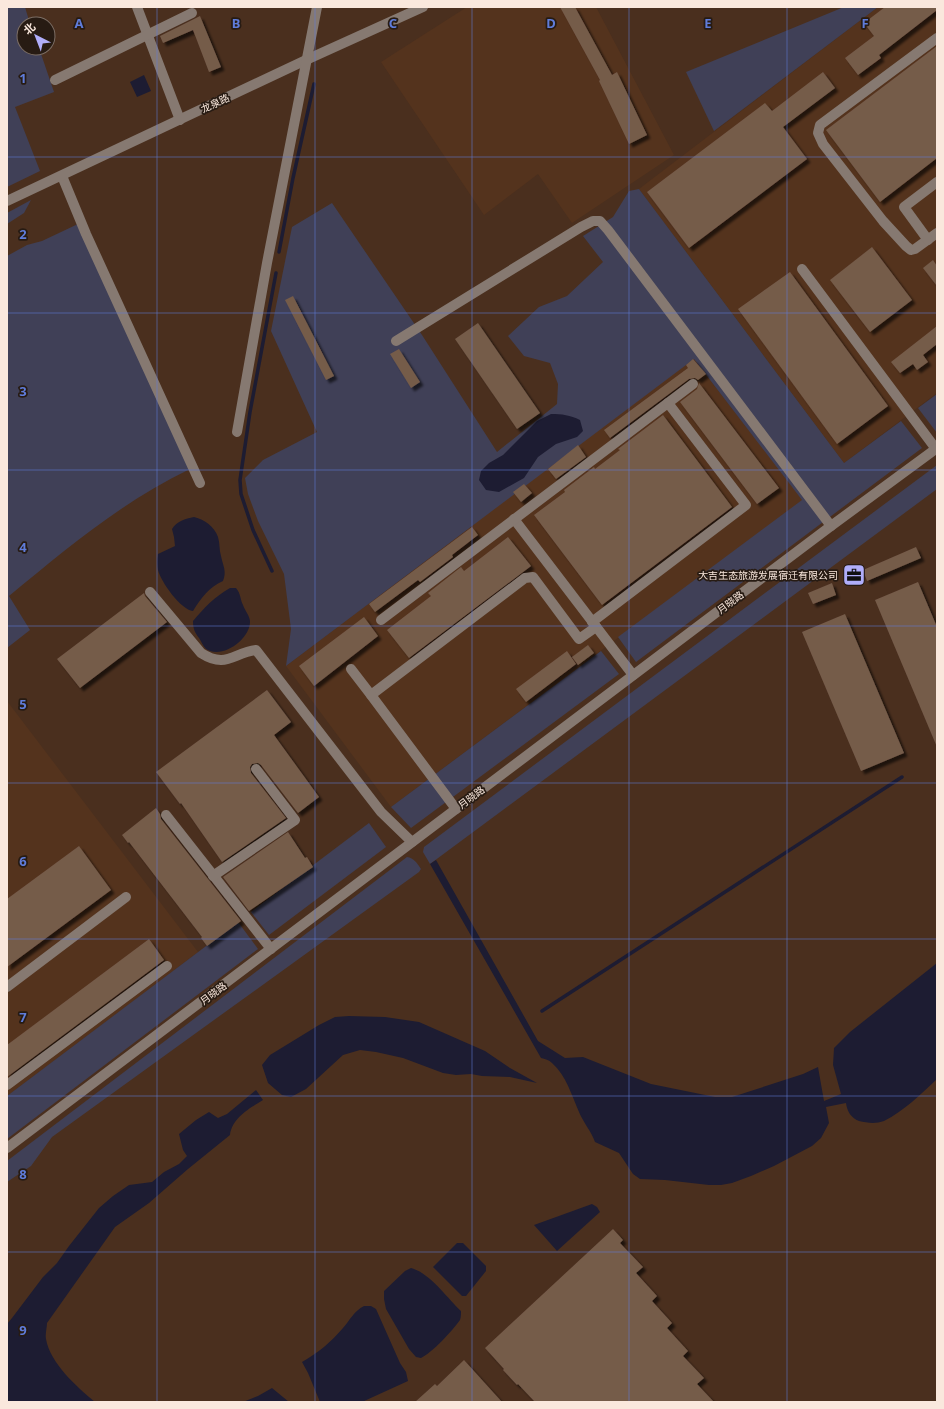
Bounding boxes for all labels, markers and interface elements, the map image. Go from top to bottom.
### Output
text: A [75,14,84,32]
text: B [232,14,240,32]
text: C [389,14,397,32]
text: D [546,14,556,32]
text: E [704,14,712,32]
text: F [861,14,869,32]
north arrow [16,16,56,56]
text: 北 [20,19,38,37]
text: 1 [19,69,27,87]
street label: 龙泉路 [198,90,232,116]
text: 2 [19,225,27,243]
text: 3 [19,382,27,400]
text: 4 [19,538,27,556]
office icon: 大吉生态旅游发展宿迁有限公司 [841,562,867,588]
place label: 大吉生态旅游发展宿迁有限公司 [698,568,838,582]
street label: 月晓路 [714,587,746,617]
text: 5 [19,695,27,713]
street label: 月晓路 [455,782,487,812]
text: 6 [19,852,27,870]
street label: 月晓路 [197,978,229,1008]
text: 7 [19,1008,27,1026]
text: 8 [19,1165,27,1183]
text: 9 [19,1321,27,1339]

